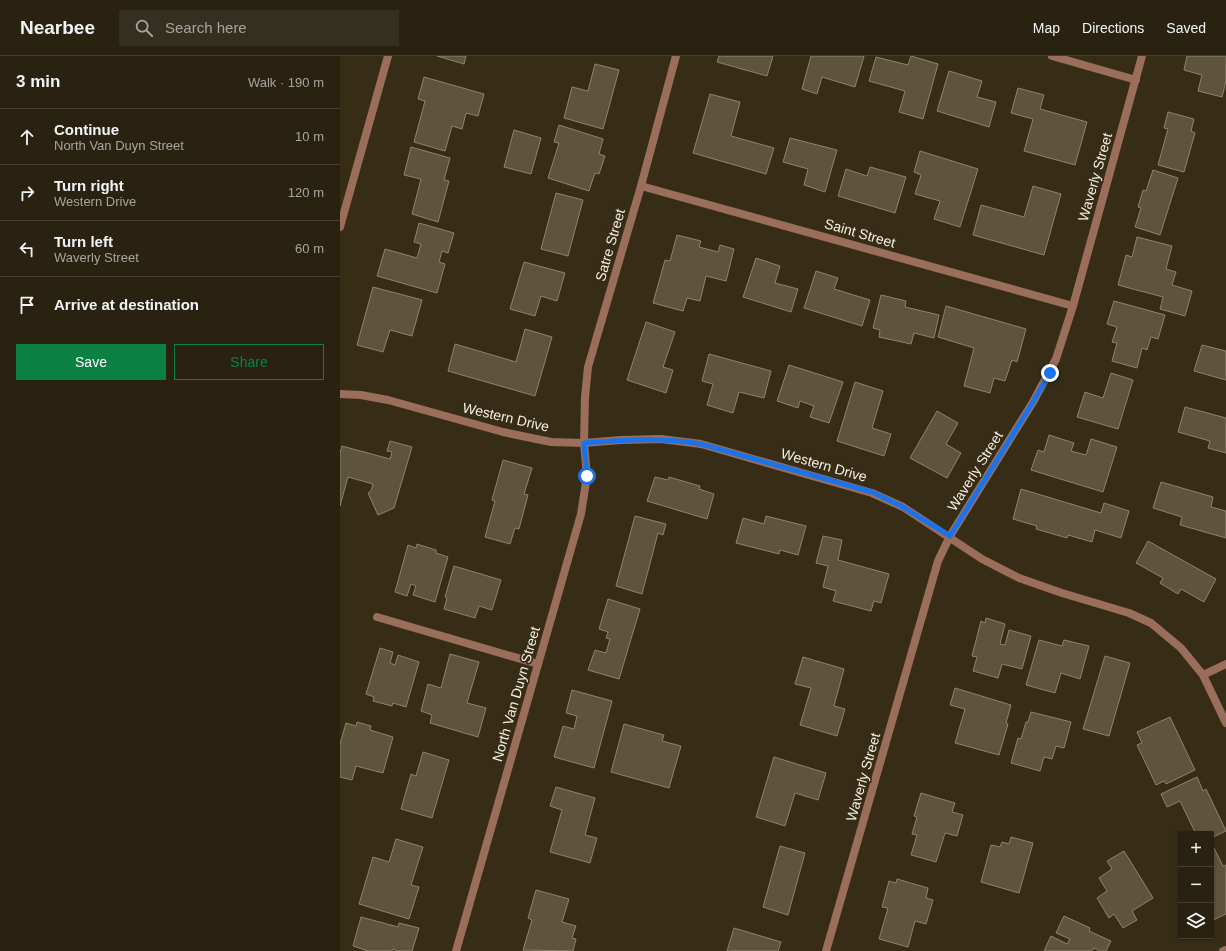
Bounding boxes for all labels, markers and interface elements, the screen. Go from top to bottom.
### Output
search box [119,10,399,46]
text: Nearbee [20,17,95,38]
icon: search [133,17,155,39]
text: Search here [165,19,247,36]
text: Map [1033,20,1060,36]
text: Directions [1082,20,1144,36]
text: Saved [1166,20,1206,36]
text: 3 min [16,72,60,91]
text: Walk · 190 m [248,75,324,90]
text: Continue [54,121,119,138]
icon: ahead [16,126,38,148]
text: 10 m [295,129,324,144]
street label: Waverly Street [1075,131,1115,223]
text: North Van Duyn Street [54,138,184,153]
text: Turn right [54,177,124,194]
icon: right [16,182,38,204]
text: 120 m [288,185,324,200]
text: Western Drive [54,194,136,209]
street label: Satre Street [592,207,628,283]
street label: Saint Street [823,215,897,251]
text: Turn left [54,233,113,250]
icon: left [16,238,38,260]
text: 60 m [295,241,324,256]
text: Waverly Street [54,250,139,265]
icon: arrive [16,294,38,316]
text: Arrive at destination [54,296,199,313]
button: Save [16,344,166,380]
button: Share [174,344,324,380]
route end [1041,364,1059,382]
street label: Western Drive [461,399,551,435]
street label: Waverly Street [944,428,1006,514]
street label: Western Drive [779,445,869,485]
route start [578,467,596,485]
street label: North Van Duyn Street [489,624,543,763]
street label: Waverly Street [843,731,883,823]
map controls [1178,831,1214,939]
button: + [1178,831,1214,867]
button: − [1178,867,1214,903]
button: layers [1178,903,1214,939]

